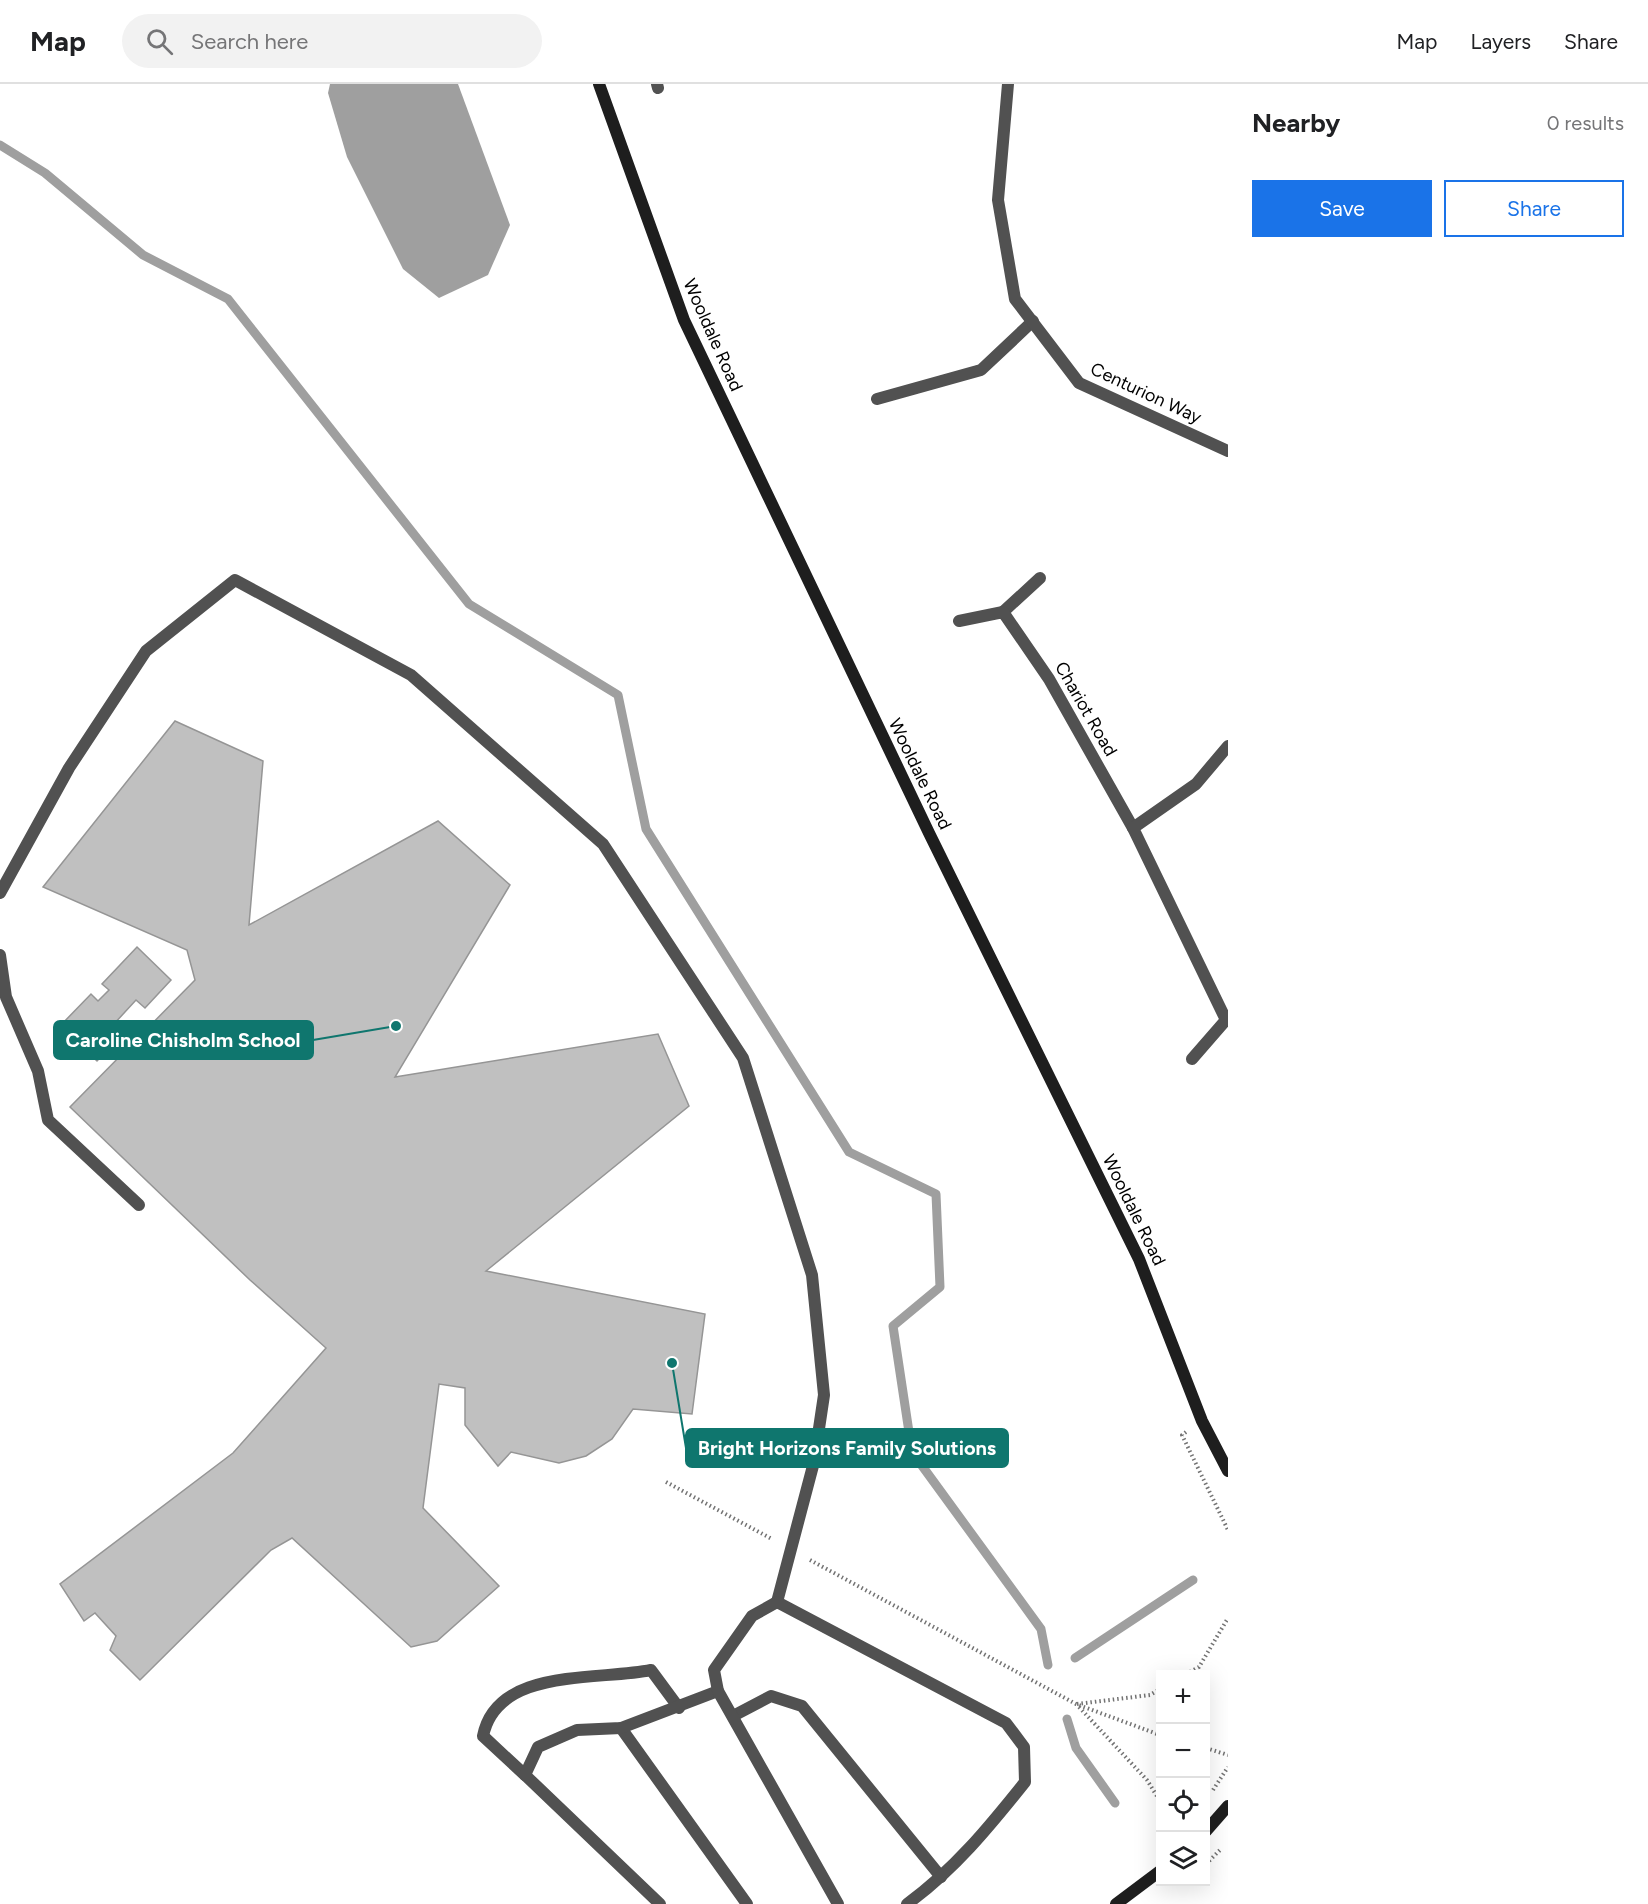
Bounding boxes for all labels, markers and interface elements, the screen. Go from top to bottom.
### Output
search box [122,14,542,68]
text: Map [30,24,86,58]
icon: search [143,25,176,58]
text: Search here [191,28,308,55]
text: Map [1397,29,1437,54]
text: Layers [1470,29,1531,54]
text: Share [1564,29,1618,54]
text: Nearby [1252,107,1340,139]
text: 0 results [1547,111,1624,135]
button: Save [1252,180,1432,237]
button: Share [1444,180,1624,237]
street label: Wooldale Road [678,275,748,395]
street label: Centurion Way [1087,358,1205,429]
street label: Chariot Road [1050,658,1122,760]
street label: Wooldale Road [884,715,956,833]
callout: Caroline Chisholm School [54,1021,313,1059]
text: Caroline Chisholm School [66,1028,300,1052]
street label: Wooldale Road [1098,1151,1170,1269]
callout: Bright Horizons Family Solutions [686,1429,1008,1467]
text: Bright Horizons Family Solutions [698,1436,996,1460]
map controls [1156,1670,1210,1886]
button: + [1156,1670,1210,1724]
button: − [1156,1724,1210,1778]
button: locate [1156,1778,1210,1832]
button: layers [1156,1832,1210,1886]

